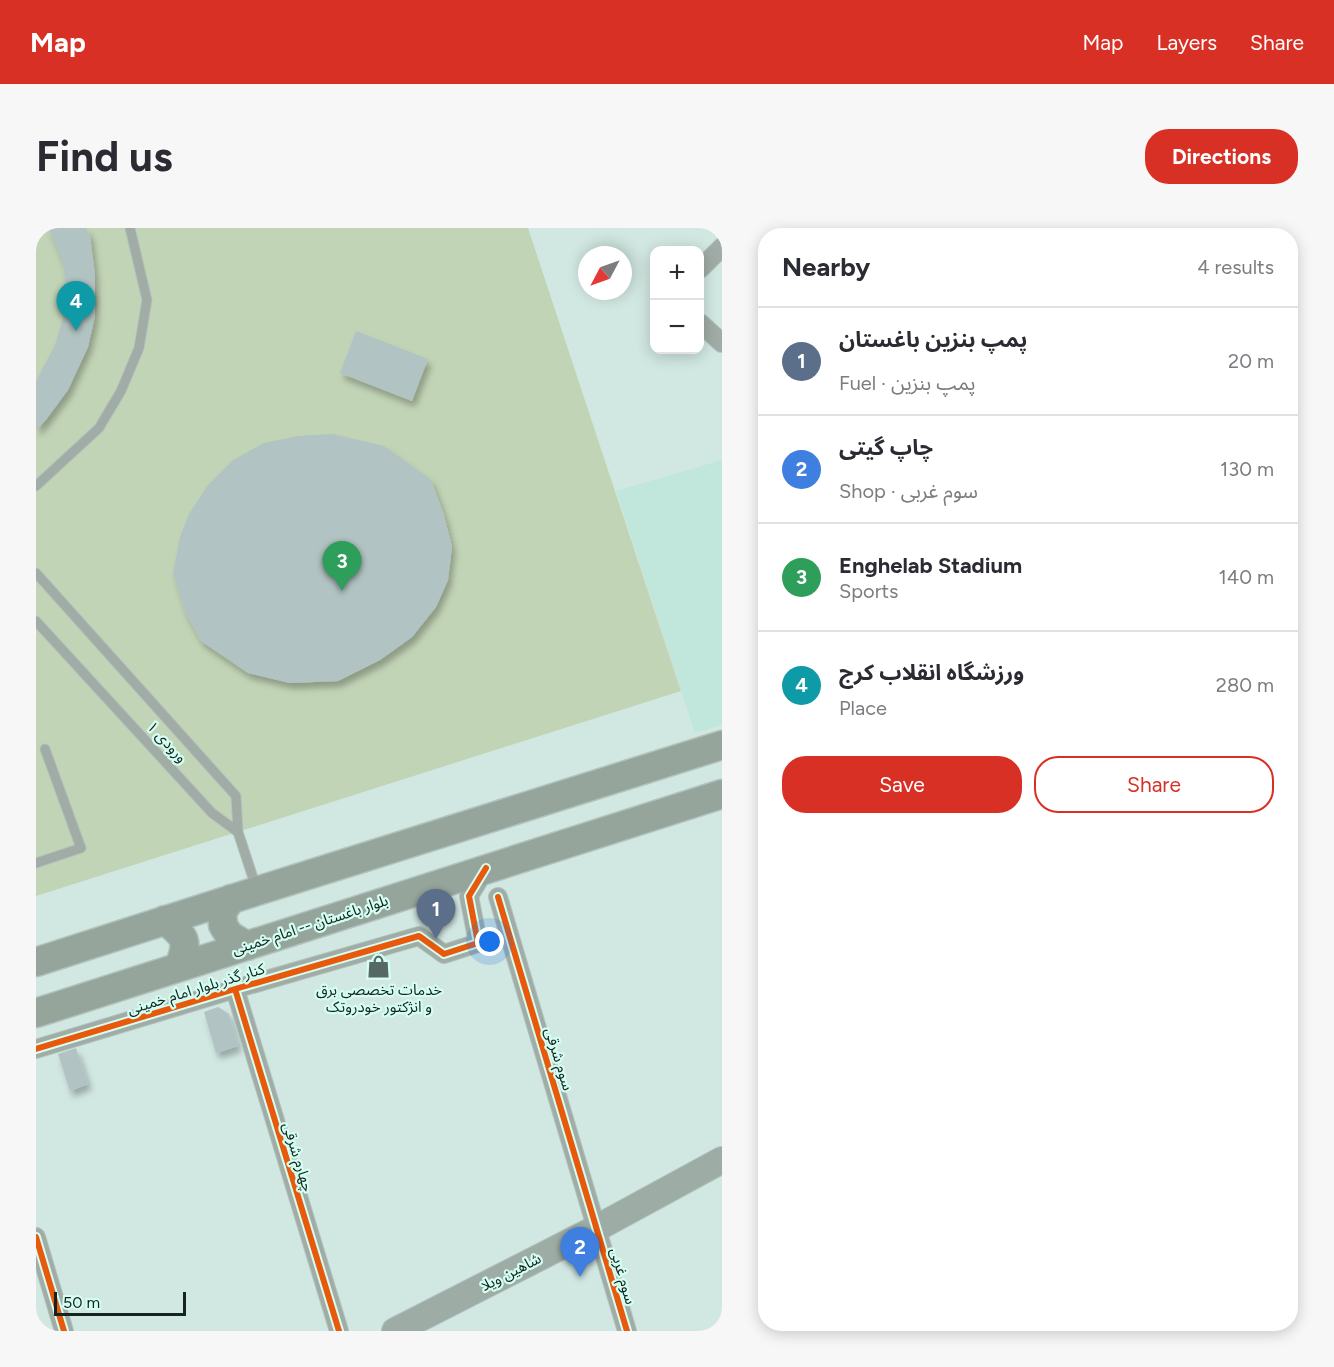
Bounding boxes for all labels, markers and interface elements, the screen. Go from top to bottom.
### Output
text: Map [30,25,86,59]
text: Map [1083,30,1123,55]
text: Layers [1156,30,1217,55]
text: Share [1250,30,1304,55]
button: Directions [1145,129,1298,184]
text: Find us [36,131,173,182]
north arrow [578,246,632,300]
map controls [650,246,704,354]
button: + [650,246,704,300]
text: Nearby [782,251,870,283]
text: 4 results [1197,255,1274,279]
pin: 4 [56,282,96,331]
button: − [650,300,704,354]
text: پمپ بنزین باغستان [839,326,1027,353]
text: 1 [797,349,806,373]
text: 20 m [1228,349,1274,373]
text: Fuel · پمپ بنزین [839,371,976,395]
text: چاپ گیتی [839,434,933,461]
text: 2 [796,457,807,481]
text: 130 m [1220,457,1274,481]
text: Shop · سوم غربی [839,479,978,503]
pin: 3 [322,542,362,591]
text: Enghelab Stadium [839,552,1022,579]
text: 3 [796,565,807,589]
text: 140 m [1219,565,1274,589]
text: Sports [839,579,898,603]
text: ورزشگاه انقلاب کرج [839,659,1024,686]
text: 4 [795,673,808,697]
text: 280 m [1216,673,1274,697]
text: Place [839,696,887,720]
street label: ورودی ۱ [143,718,191,766]
button: Save [782,756,1022,813]
button: Share [1034,756,1274,813]
pin: 1 [416,890,456,939]
street label: بلوار باغستان -- امام خمینی [230,891,391,961]
your location [475,927,504,956]
shop icon: خدمات تخصصی برق و انژکتور خودروتک [366,953,392,979]
street label: کنار گذر بلوار امام خمینی [125,959,268,1020]
place label: خدمات تخصصی برق و انژکتور خودروتک [316,981,442,1016]
street label: سوم شرقی [539,1025,577,1093]
street label: چهارم شرقی [277,1120,317,1195]
pin: 2 [560,1228,600,1277]
street label: سوم غربی [604,1246,640,1307]
street label: شاهین ویلا [478,1249,544,1295]
scale bar [54,1289,186,1316]
text: 50 m [63,1293,100,1312]

